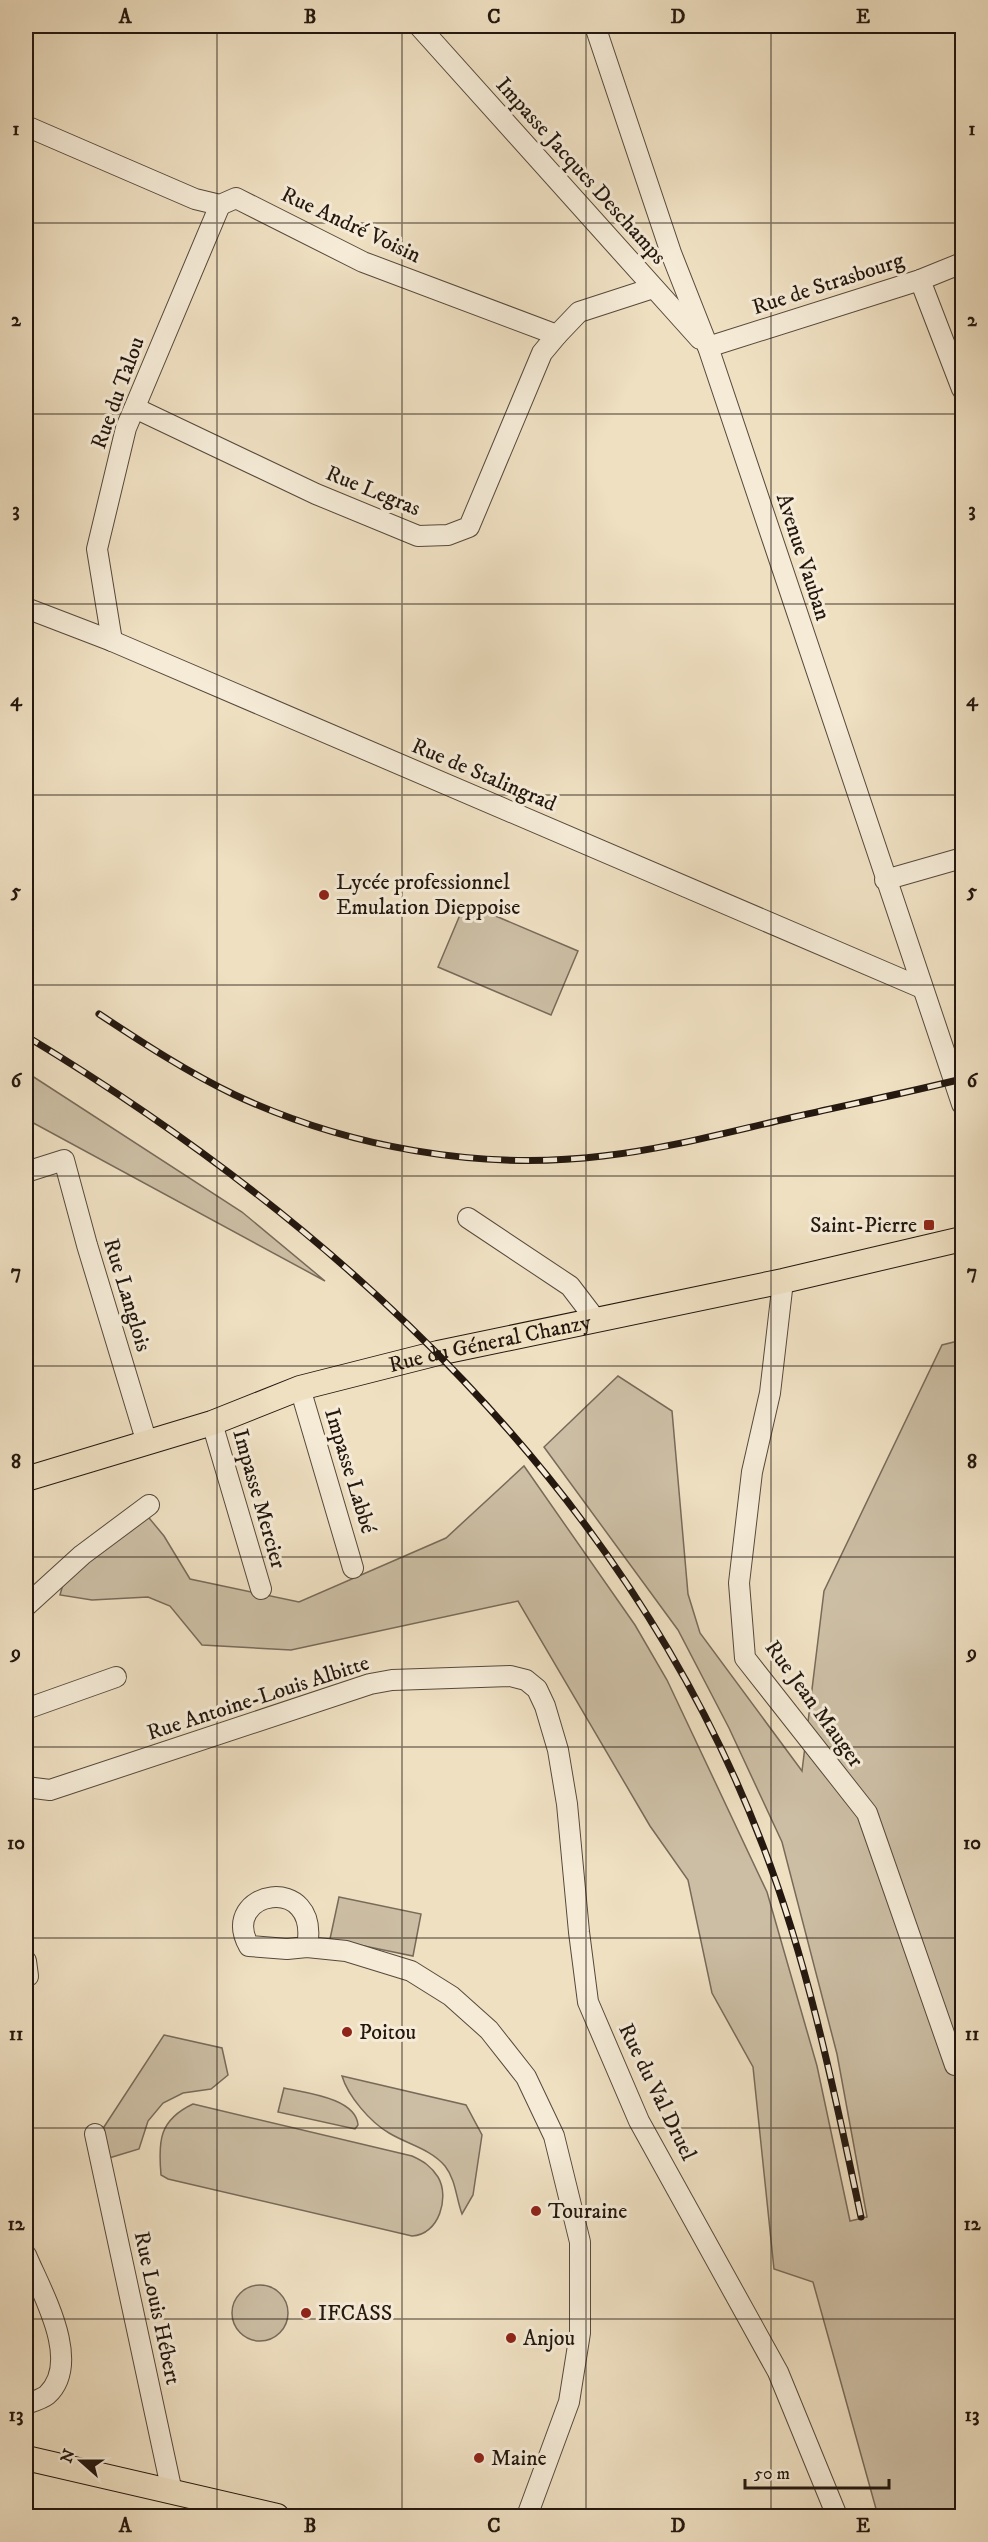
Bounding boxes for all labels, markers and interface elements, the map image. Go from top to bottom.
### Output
text: A [118,5,133,30]
text: B [304,5,316,30]
text: C [487,5,501,30]
text: D [671,5,686,30]
text: E [856,5,870,30]
street label: Impasse Jacques Deschamps [490,72,672,270]
text: 1 [12,117,20,142]
text: 1 [968,117,976,142]
street label: Rue André Voisin [277,181,426,269]
street label: Rue de Strasbourg [749,247,908,321]
text: 2 [11,308,22,333]
text: 2 [967,308,978,333]
street label: Rue du Talou [85,333,151,453]
street label: Rue Legras [322,460,424,522]
street label: Avenue Vauban [770,490,836,624]
text: 3 [12,498,20,523]
text: 3 [968,498,976,523]
text: 4 [10,688,23,713]
text: 4 [966,688,979,713]
street label: Rue de Stalingrad [407,732,561,818]
place label: Lycée professionnel Emulation Dieppoise [336,869,520,921]
text: 5 [10,879,21,904]
text: 5 [966,879,977,904]
marker: Lycée professionnel Emulation Dieppoise [317,888,331,902]
text: 6 [11,1069,23,1094]
text: 6 [967,1069,979,1094]
place label: Saint-Pierre [810,1212,917,1239]
marker: Saint-Pierre [922,1218,936,1232]
street label: Rue Langlois [97,1235,157,1355]
text: 7 [11,1260,21,1285]
text: 7 [967,1260,977,1285]
street label: Rue du Géneral Chanzy [386,1308,594,1378]
street label: Impasse Labbé [318,1405,382,1537]
street label: Impasse Mercier [226,1426,292,1573]
text: 8 [11,1450,21,1475]
text: 8 [967,1450,977,1475]
street label: Rue Jean Mauger [759,1635,870,1773]
text: 9 [9,1641,21,1666]
text: 9 [965,1641,977,1666]
street label: Rue Antoine-Louis Albitte [144,1649,372,1747]
text: 10 [7,1831,25,1856]
text: 10 [963,1831,981,1856]
place label: Poitou [359,2019,416,2046]
street label: Rue du Val Druel [612,2019,702,2165]
text: 11 [9,2022,23,2047]
text: 11 [965,2022,979,2047]
marker: Poitou [340,2025,354,2039]
place label: Touraine [548,2198,627,2225]
marker: Touraine [529,2204,543,2218]
text: 12 [7,2212,26,2237]
text: 12 [963,2212,982,2237]
street label: Rue Louis Hébert [128,2229,186,2387]
place label: IFCASS [318,2300,392,2327]
marker: IFCASS [299,2306,313,2320]
place label: Anjou [523,2325,575,2352]
marker: Anjou [504,2331,518,2345]
text: 13 [9,2403,23,2428]
text: 13 [965,2403,979,2428]
north arrow [51,2431,111,2491]
place label: Maine [491,2445,547,2472]
text: N [56,2446,80,2466]
marker: Maine [472,2451,486,2465]
scale bar [745,2452,889,2490]
text: 50 m [754,2463,790,2485]
text: A [118,2514,133,2539]
text: B [304,2514,316,2539]
text: C [487,2514,501,2539]
text: D [671,2514,686,2539]
text: E [856,2514,870,2539]

